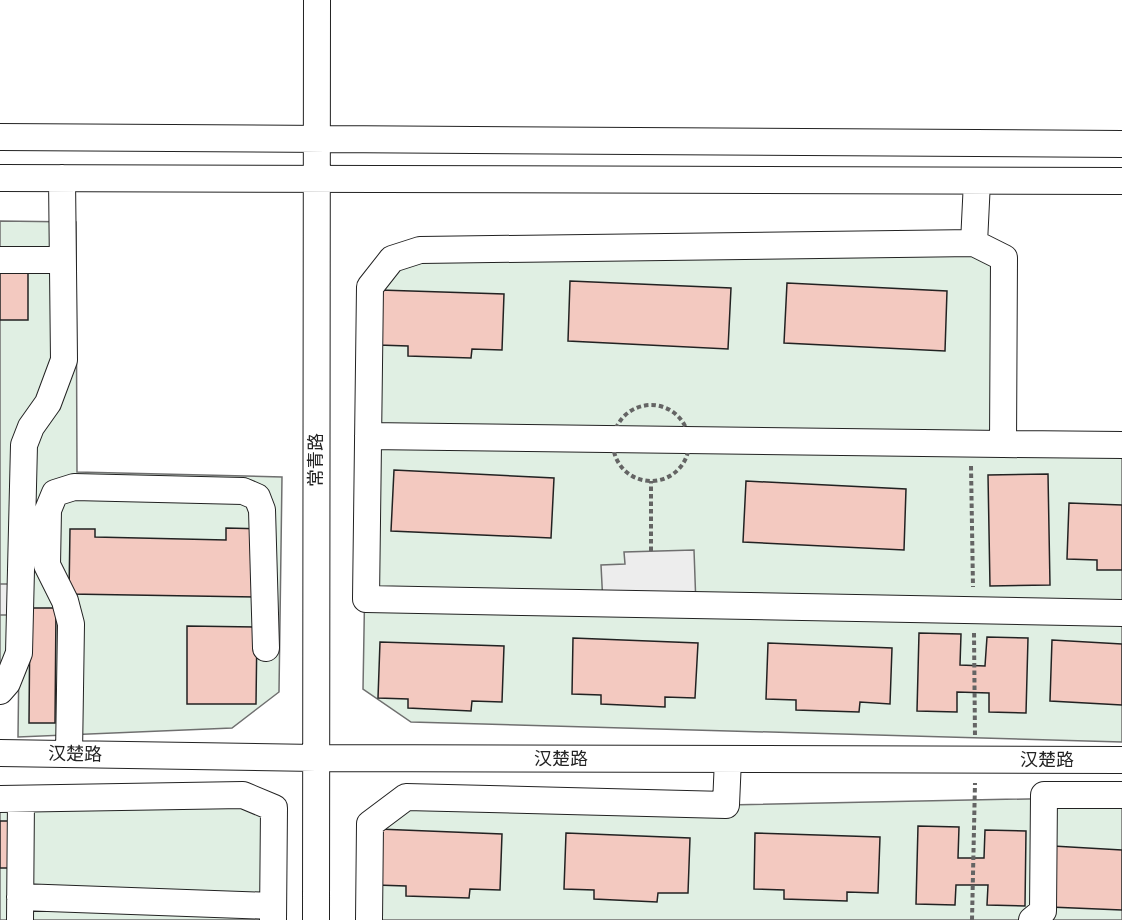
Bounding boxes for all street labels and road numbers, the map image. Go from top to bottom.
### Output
street label: 常青路 [305,433,327,487]
street label: 汉楚路 [48,743,102,765]
street label: 汉楚路 [534,748,588,770]
street label: 汉楚路 [1020,749,1074,771]

